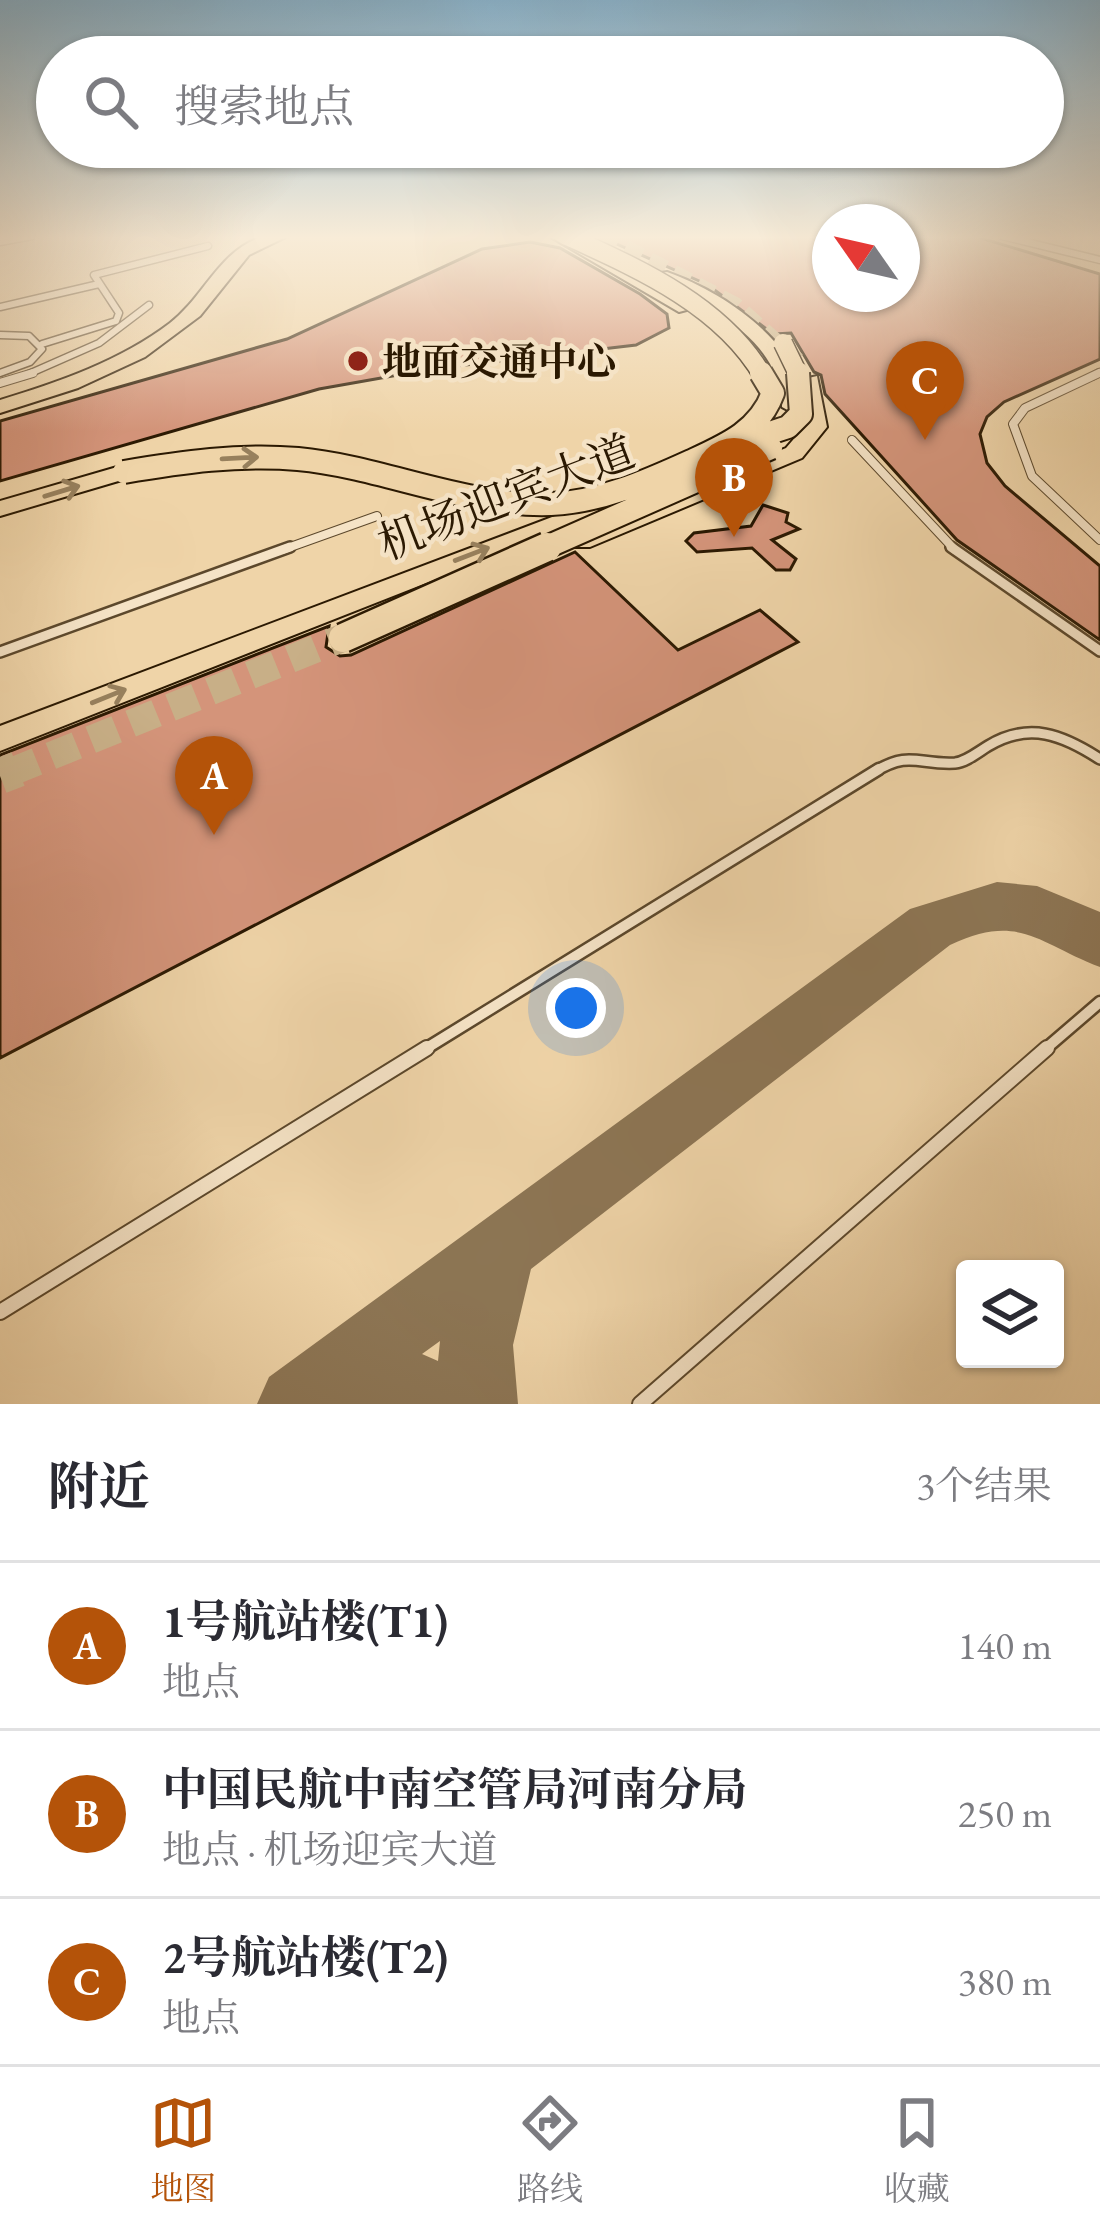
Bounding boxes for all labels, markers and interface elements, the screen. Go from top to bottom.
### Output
search box [36,36,1064,168]
icon: search [78,69,144,135]
text: 搜索地点 [174,77,354,135]
north arrow [812,204,920,312]
place label: 地面交通中心 [382,336,616,387]
pin: C [886,341,964,440]
marker: 地面交通中心 [345,348,371,374]
street label: 机场迎宾大道 [370,422,642,572]
pin: B [695,438,773,537]
one-way arrow [220,446,259,469]
one-way arrow [42,478,80,500]
one-way arrow [453,542,490,563]
one-way arrow [89,684,126,706]
pin: A [175,736,253,835]
your location [546,978,606,1038]
map controls [956,1260,1064,1368]
button: layers [956,1260,1064,1368]
text: 附近 [48,1453,150,1519]
text: 3个结果 [916,1460,1052,1511]
text: 1号航站楼(T1) [162,1592,448,1650]
text: A [73,1620,101,1671]
text: 140 m [958,1620,1052,1671]
text: 地点 [162,1656,240,1707]
text: 中国民航中南空管局河南分局 [162,1760,747,1818]
text: B [75,1788,99,1839]
text: 250 m [958,1788,1052,1839]
text: 地点 · 机场迎宾大道 [162,1824,497,1875]
text: 2号航站楼(T2) [162,1928,448,1986]
text: C [73,1956,101,2007]
text: 380 m [958,1956,1052,2007]
text: 地点 [162,1992,240,2043]
tab: 地图 [150,2090,216,2210]
tab: 路线 [517,2090,583,2210]
tab: 收藏 [884,2090,950,2210]

